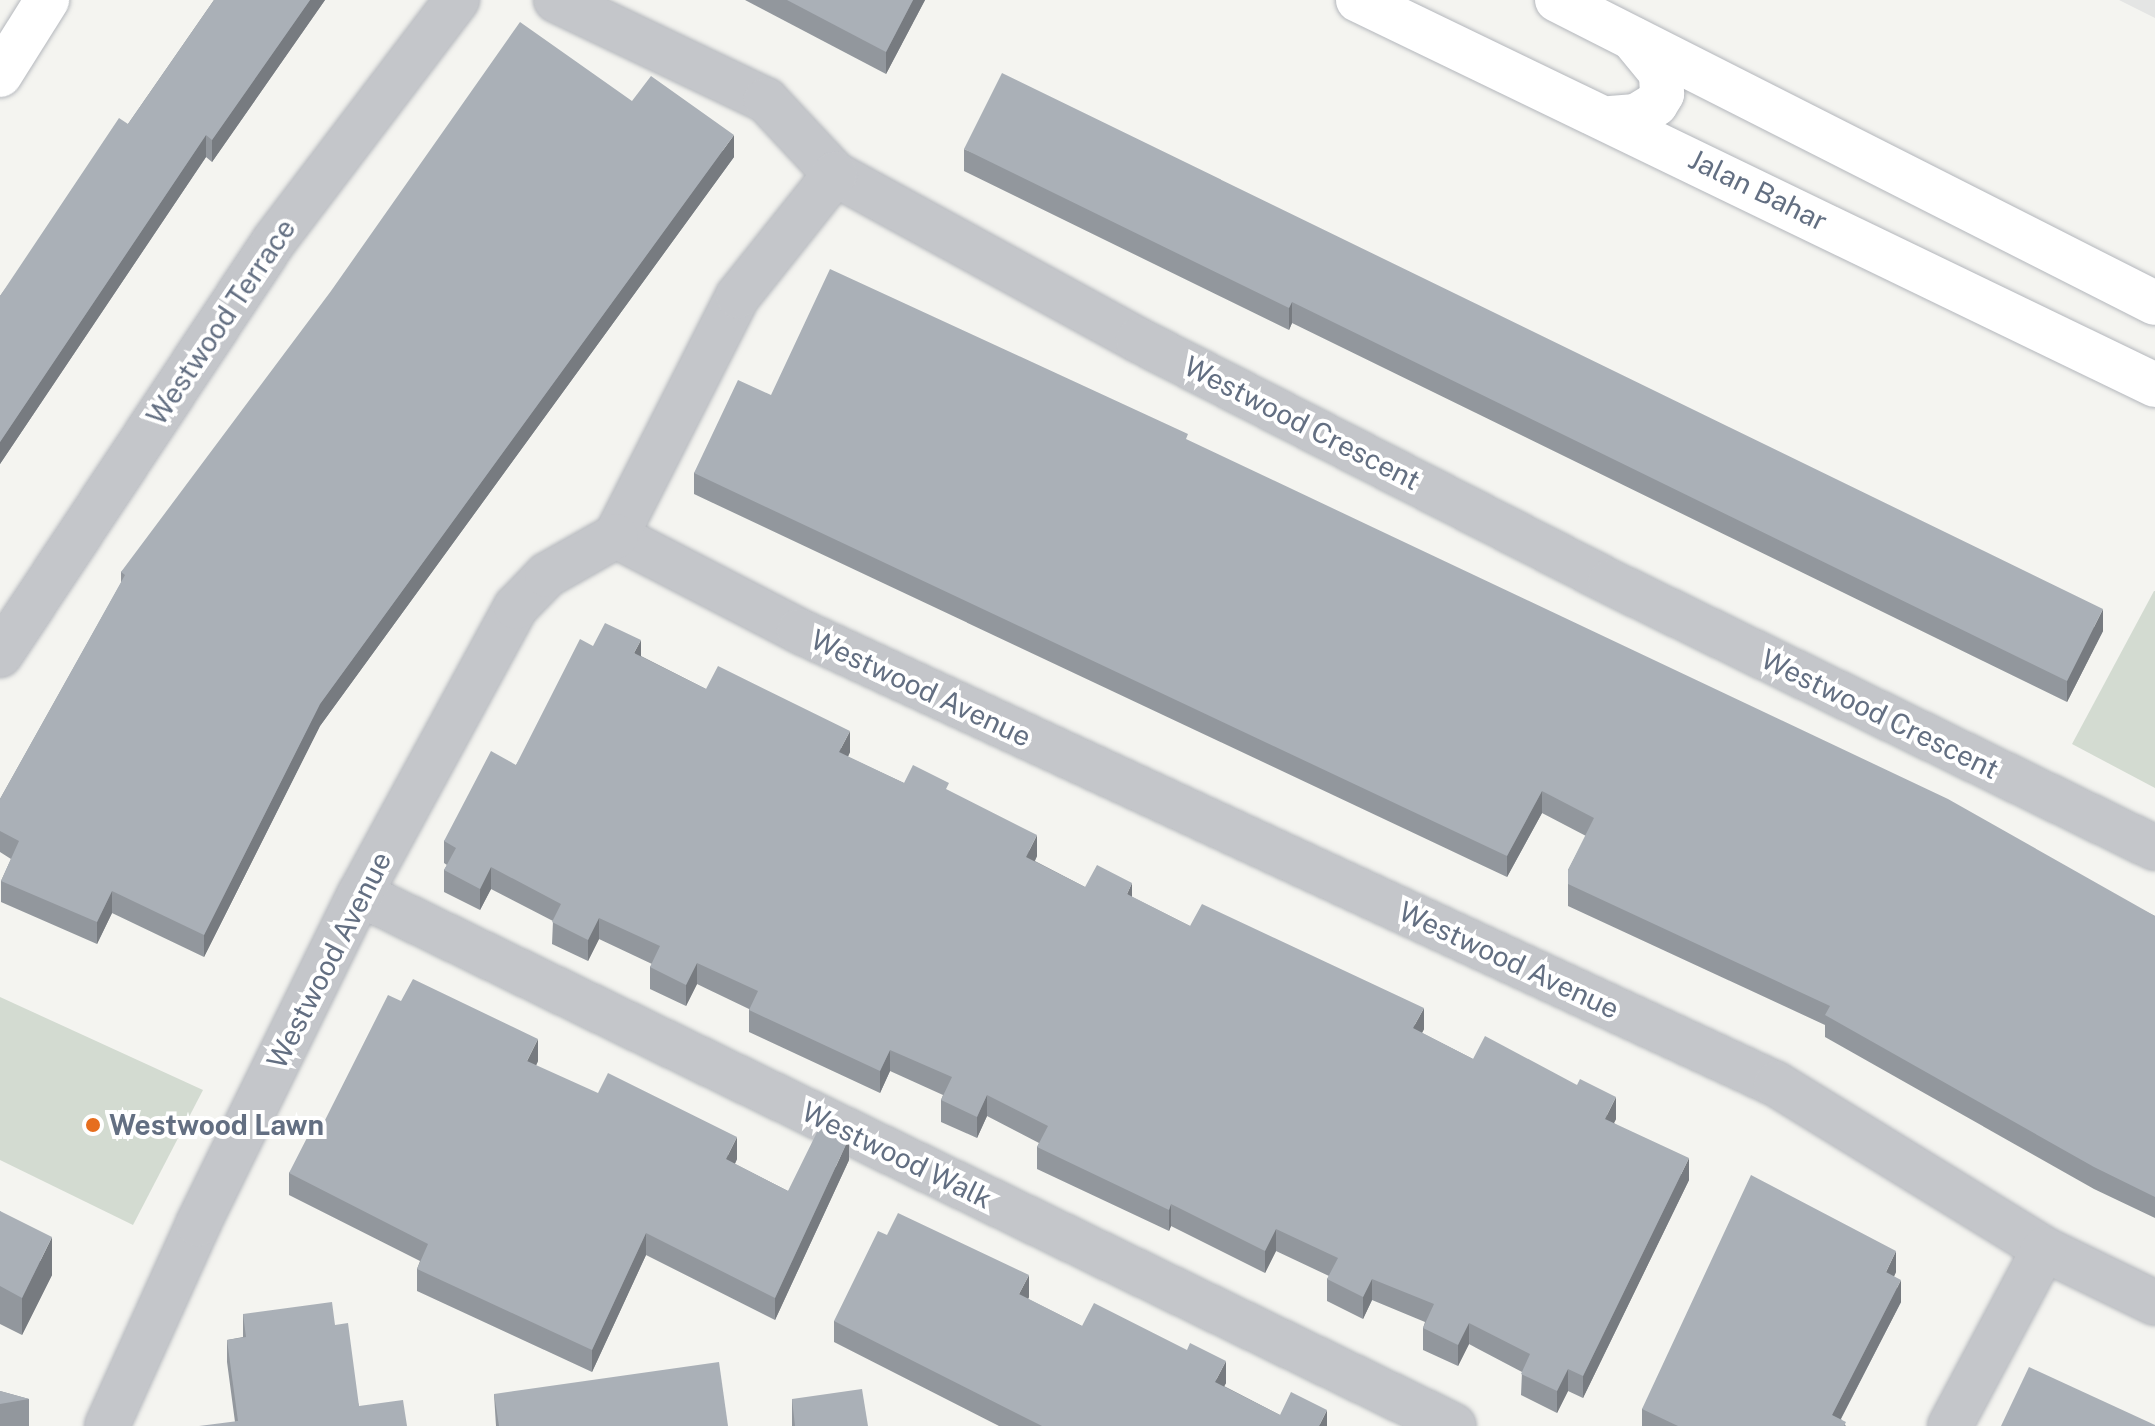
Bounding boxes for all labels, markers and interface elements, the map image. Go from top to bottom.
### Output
street label: Jalan Bahar [1683,142,1833,238]
street label: Westwood Terrace [140,213,302,431]
street label: Westwood Crescent [1179,349,1425,497]
street label: Westwood Avenue [806,622,1036,754]
street label: Westwood Crescent [1756,642,2004,786]
street label: Westwood Avenue [260,846,398,1074]
street label: Westwood Avenue [1394,894,1624,1026]
street label: Westwood Walk [796,1094,998,1216]
place label: Westwood Lawn [109,1108,324,1142]
marker: Westwood Lawn [84,1116,102,1134]

